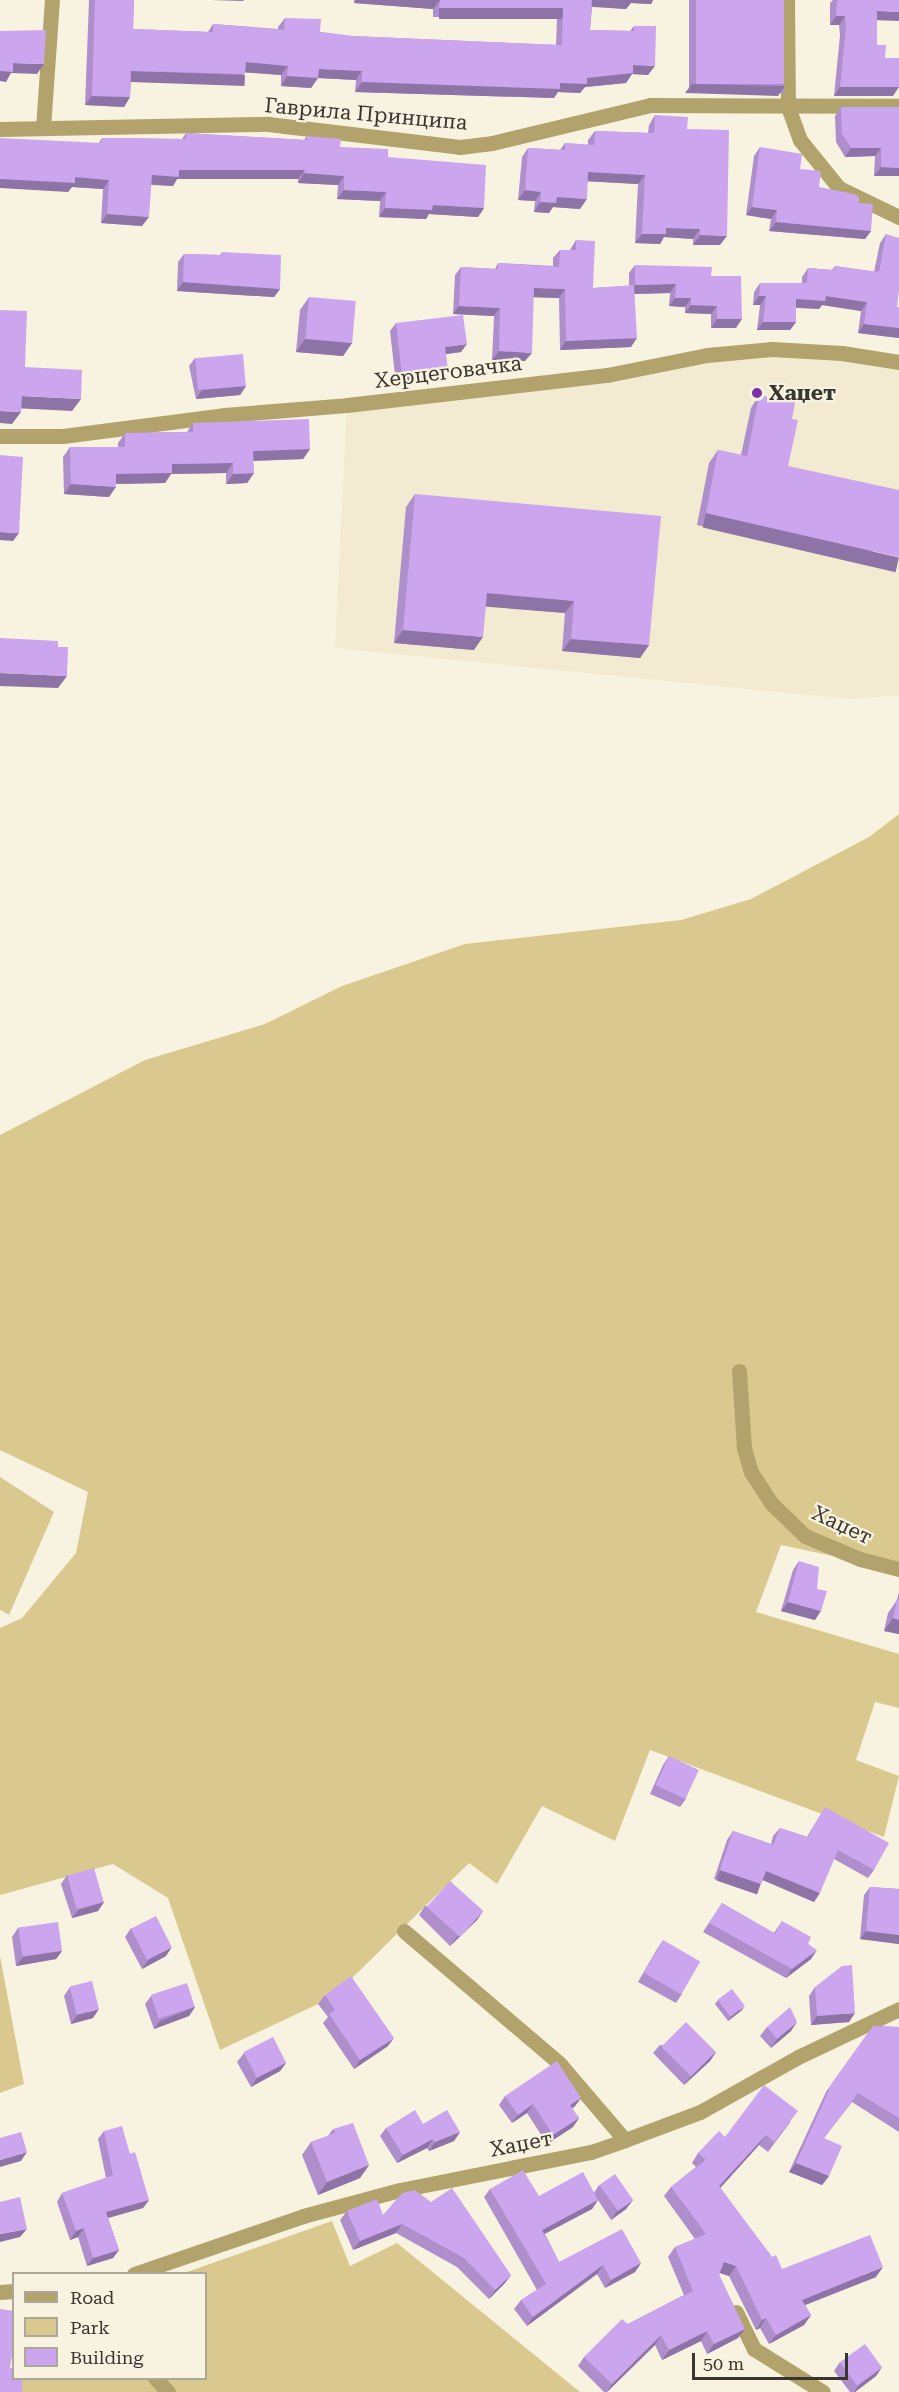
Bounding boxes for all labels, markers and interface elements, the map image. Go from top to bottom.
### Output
street label: Гаврила Принципа [263,93,469,135]
street label: Херцеговачка [373,350,523,394]
place label: Хаџет [769,380,836,406]
marker: Хаџет [750,386,764,400]
street label: Хаџет [808,1500,876,1550]
street label: Хаџет [487,2126,555,2162]
legend [12,2272,207,2380]
text: Road [70,2287,114,2308]
text: Park [70,2317,110,2338]
scale bar [695,2341,851,2379]
text: Building [70,2347,144,2368]
text: 50 m [703,2353,744,2374]

